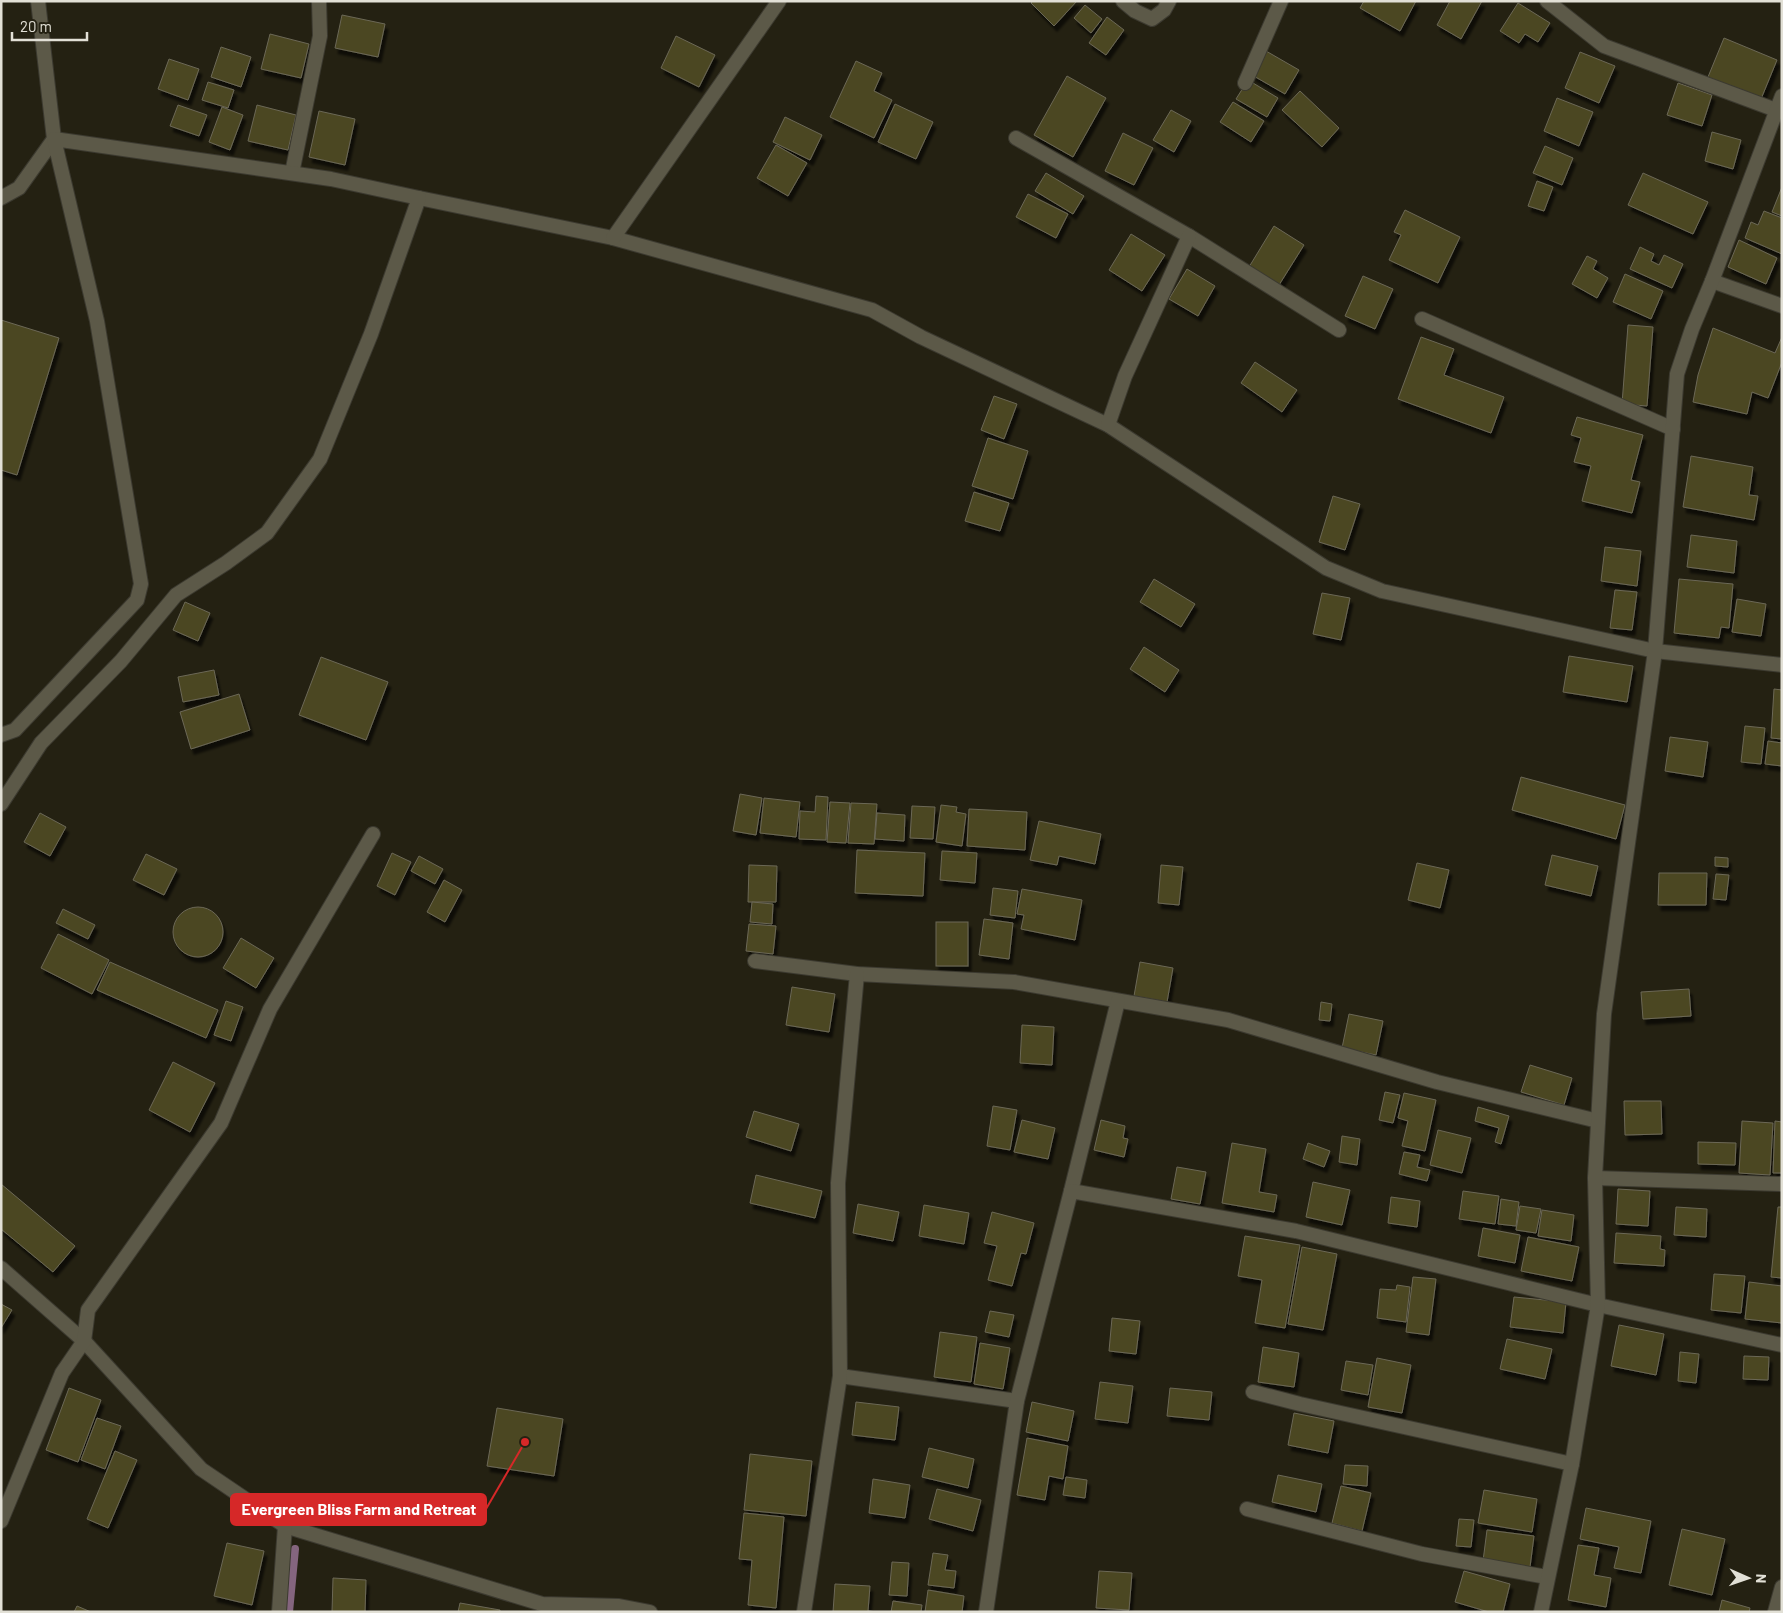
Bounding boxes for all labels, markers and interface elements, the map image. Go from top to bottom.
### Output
scale bar [12,10,88,42]
text: 20 m [20,17,52,35]
callout: Evergreen Bliss Farm and Retreat [231,1494,486,1525]
text: Evergreen Bliss Farm and Retreat [242,1499,476,1518]
north arrow [1723,1553,1773,1603]
text: N [1753,1574,1770,1583]

